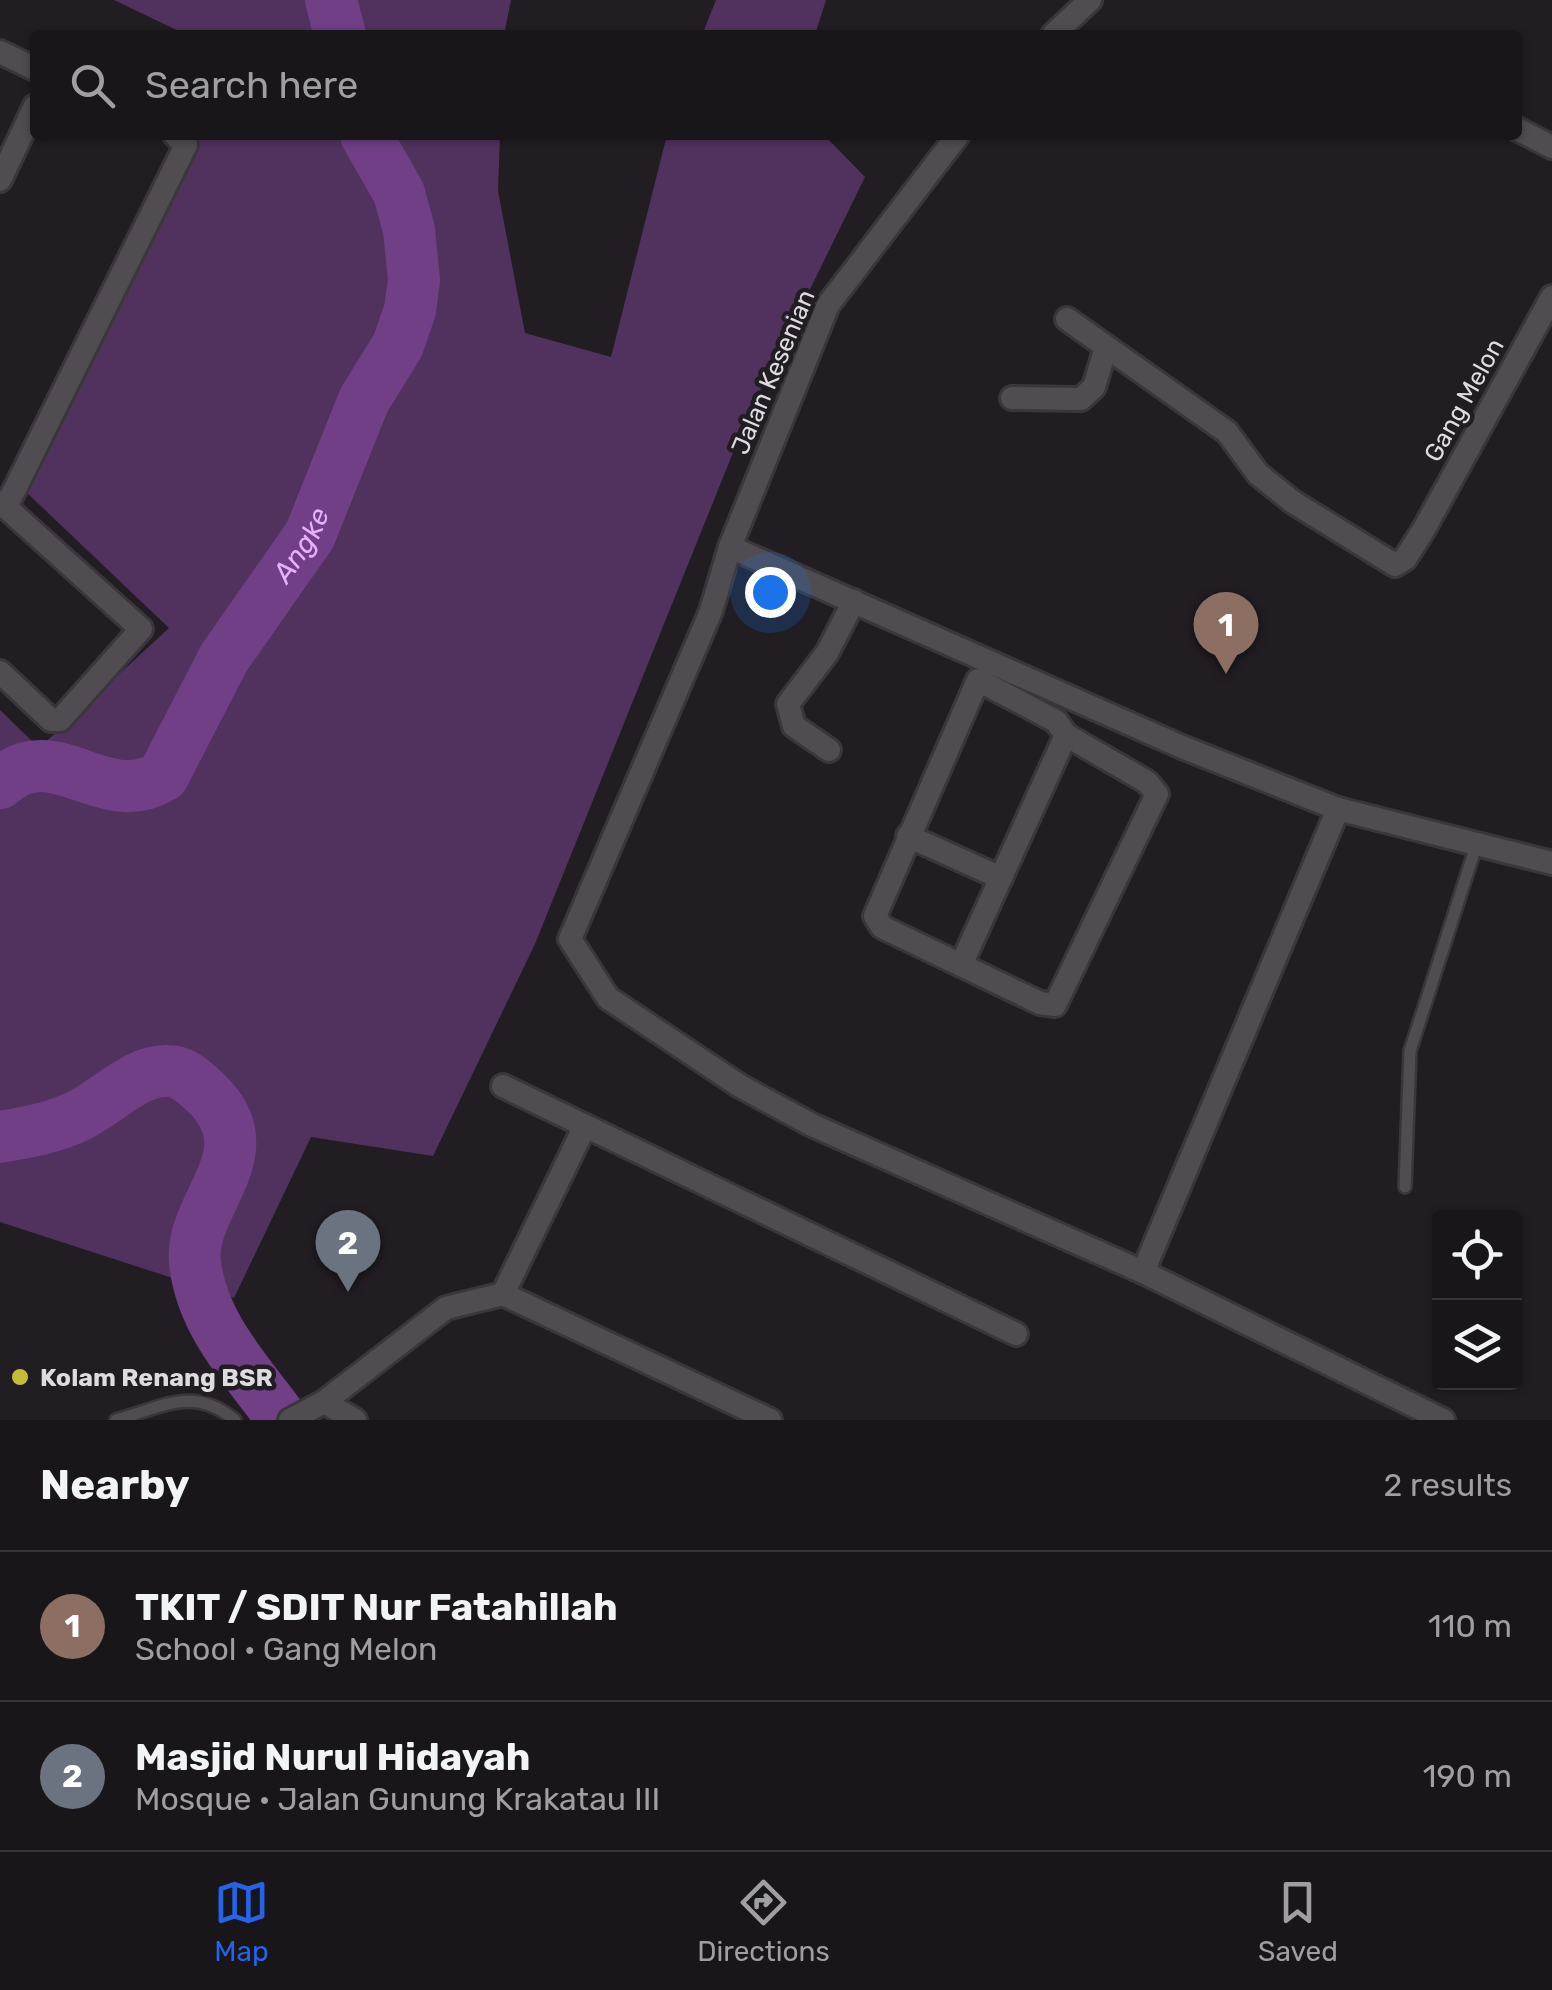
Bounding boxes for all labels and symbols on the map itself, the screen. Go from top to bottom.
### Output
street label: Jalan Kesenian [725,285,821,459]
street label: Gang Melon [1418,333,1510,467]
water label: Angke [264,503,336,590]
your location [745,567,796,618]
pin: 1 [1194,592,1258,674]
pin: 2 [316,1210,380,1292]
place label: Kolam Renang BSR [40,1363,273,1392]
marker: Kolam Renang BSR [9,1366,31,1388]

